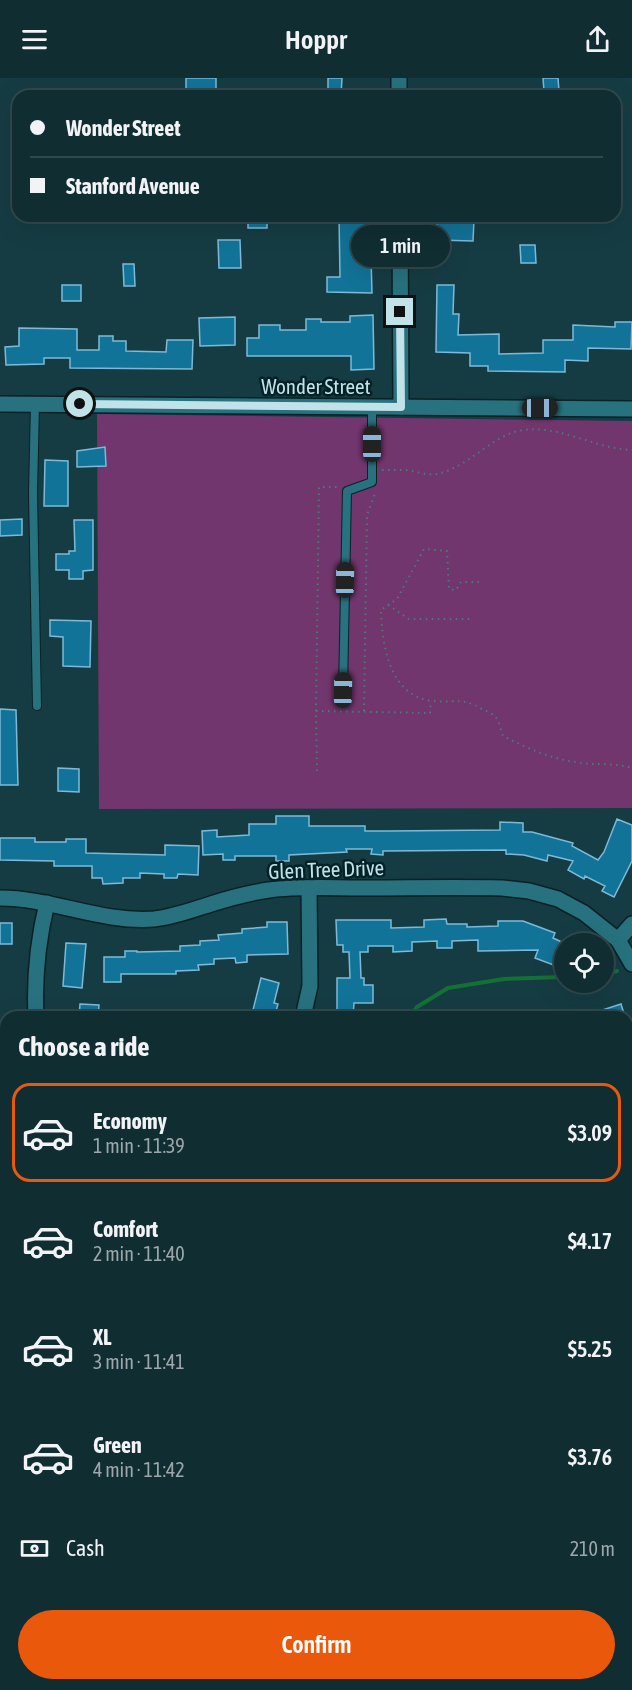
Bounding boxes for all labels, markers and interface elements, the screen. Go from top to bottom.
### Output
icon: menu [18,23,51,56]
icon: share [581,23,614,56]
text: Hoppr [285,24,347,55]
text: Wonder Street [66,115,181,141]
text: Stanford Avenue [66,173,200,199]
callout: 1 min [350,225,450,267]
text: 1 min [380,234,421,257]
route end [386,298,413,325]
street label: Wonder Street [261,374,371,398]
route start [66,390,93,417]
car [522,399,558,417]
car [363,426,381,462]
car [336,562,354,598]
car [334,672,352,708]
street label: Glen Tree Drive [268,855,384,883]
map controls [554,933,614,993]
button: locate [554,933,614,993]
text: Choose a ride [18,1031,150,1062]
icon: car [21,1106,75,1160]
text: Economy [93,1108,167,1134]
text: $3.09 [568,1120,612,1146]
text: 1 min · 11:39 [93,1134,185,1157]
icon: car [21,1214,75,1268]
text: Comfort [93,1216,158,1242]
text: $4.17 [568,1228,612,1254]
text: 2 min · 11:40 [93,1242,185,1265]
icon: car [21,1322,75,1376]
text: XL [93,1324,111,1350]
text: $5.25 [568,1336,612,1362]
text: 3 min · 11:41 [93,1350,185,1373]
icon: car [21,1430,75,1484]
text: Green [93,1432,142,1458]
text: $3.76 [568,1444,612,1470]
text: 4 min · 11:42 [93,1458,185,1481]
icon: cash [18,1532,51,1565]
text: Cash [66,1535,105,1561]
text: 210 m [570,1537,615,1560]
button: Confirm [18,1610,615,1679]

